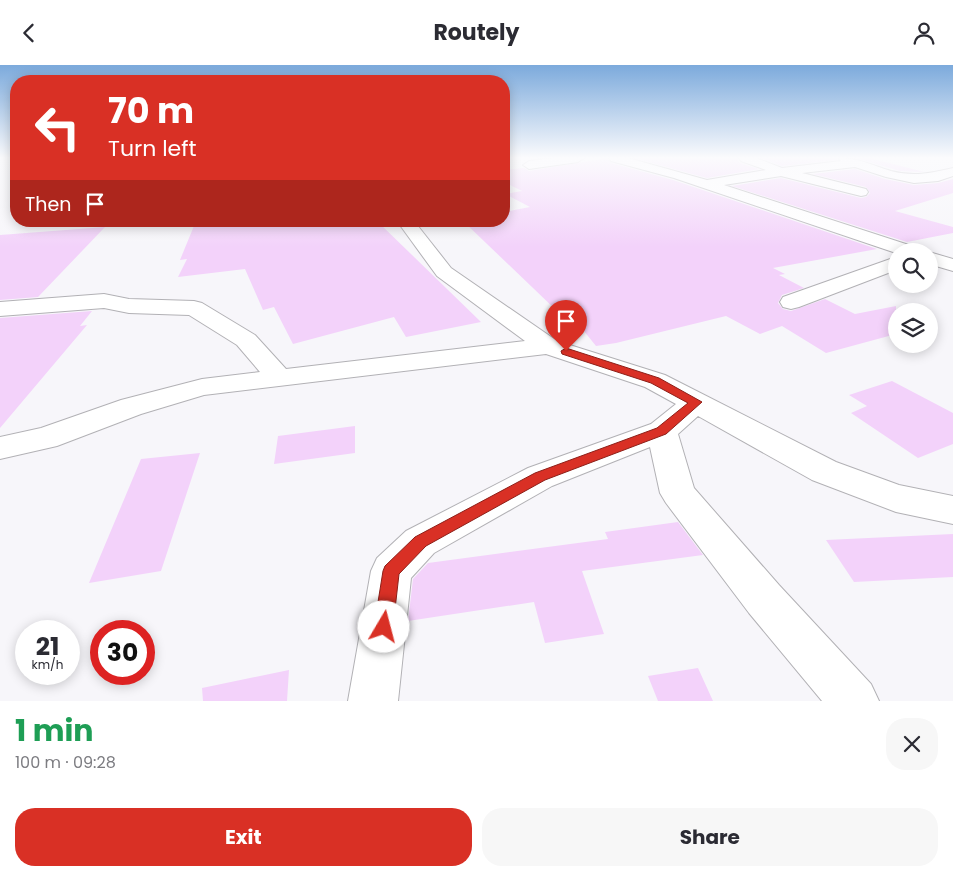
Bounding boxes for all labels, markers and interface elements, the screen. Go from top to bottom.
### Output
text: Routely [433,17,520,48]
icon: back [15,19,43,47]
icon: person [910,19,938,47]
text: 70 m [108,86,194,135]
icon: left [25,95,90,160]
text: Turn left [108,133,196,164]
icon: arrive [81,190,109,218]
text: Then [25,191,71,218]
map controls [888,243,938,353]
button: search [888,243,938,293]
pin [545,300,587,351]
button: layers [888,303,938,353]
icon: arrive [552,307,580,335]
position arrow [357,600,409,652]
speed limit sign: 30 [90,620,155,685]
text: 21 [36,629,59,664]
text: km/h [32,656,63,673]
text: 1 min [15,709,93,752]
button: close [886,718,938,770]
text: 100 m · 09:28 [15,751,116,774]
button: Exit [15,808,472,866]
button: Share [482,808,938,866]

